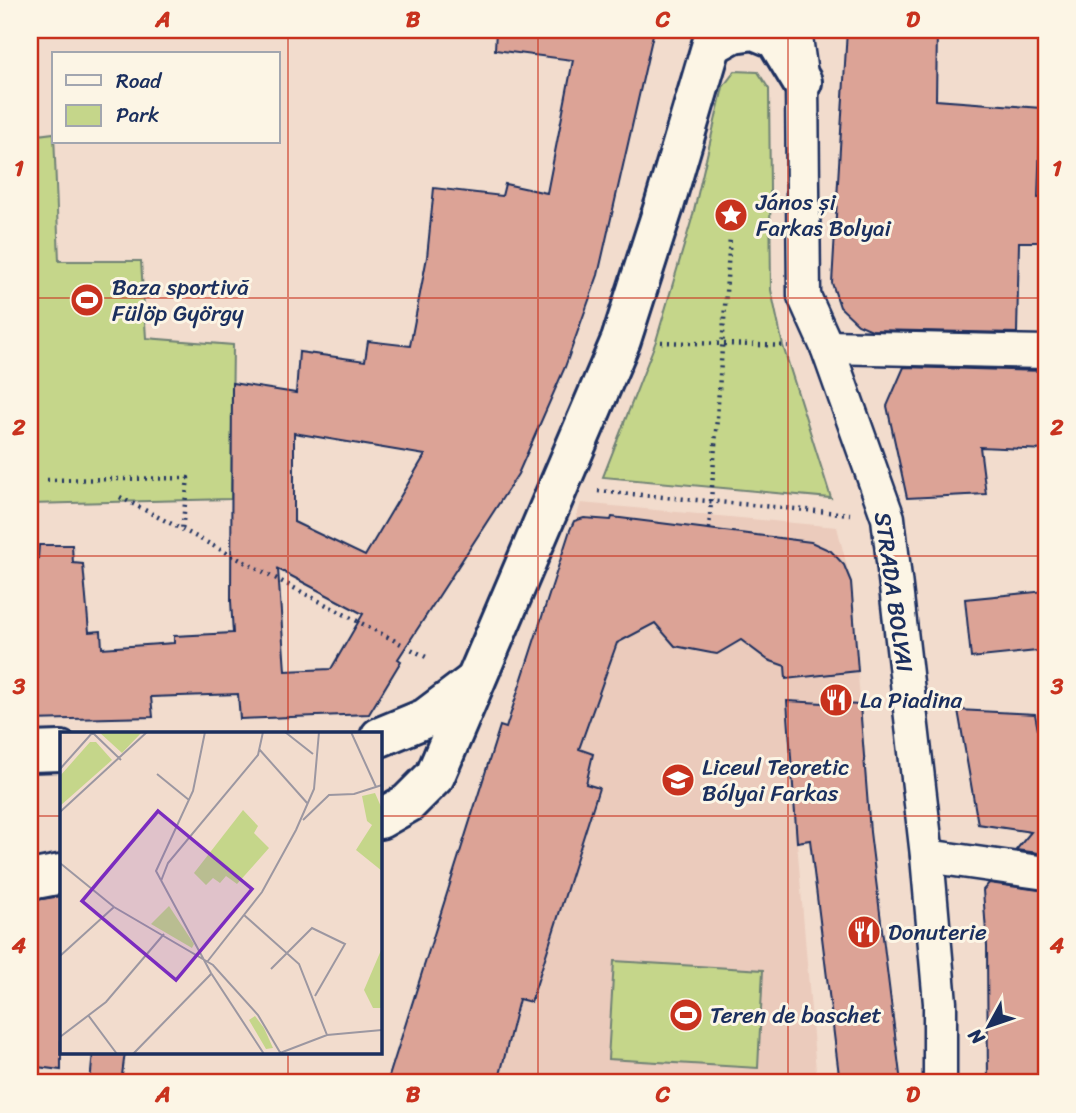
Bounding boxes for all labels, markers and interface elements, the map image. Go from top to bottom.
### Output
text: A [154,0,171,40]
text: B [406,0,421,40]
text: C [655,0,671,40]
text: D [906,0,921,40]
legend [52,52,280,144]
text: Road [116,62,163,100]
text: Park [116,96,159,134]
text: 1 [14,148,24,189]
text: 1 [1052,148,1062,189]
place label: János și Farkas Bolyai [755,182,892,249]
place icon: János și Farkas Bolyai [712,196,750,234]
place label: Baza sportivă Fülöp György [112,267,250,334]
sports icon: Baza sportivă Fülöp György [68,281,106,319]
text: 2 [11,407,26,448]
text: 2 [1049,407,1064,448]
street label: STRADA BOLYAI [862,509,925,675]
text: 3 [12,666,26,707]
text: 3 [1050,666,1064,707]
place label: La Piadina [860,680,962,721]
restaurant icon: La Piadina [817,681,855,719]
inset map [60,732,382,1054]
place label: Liceul Teoretic Bólyai Farkas [702,747,850,814]
school or university icon: Liceul Teoretic Bólyai Farkas [659,761,697,799]
place label: Donuterie [888,912,987,953]
restaurant icon: Donuterie [845,913,883,951]
text: 4 [11,925,27,966]
text: 4 [1049,925,1065,966]
north arrow [954,990,1024,1060]
place label: Teren de baschet [710,995,882,1036]
sports icon: Teren de baschet [667,996,705,1034]
text: N [959,1020,994,1053]
text: A [154,1074,171,1113]
text: B [406,1074,421,1113]
text: C [655,1074,671,1113]
text: D [906,1074,921,1113]

